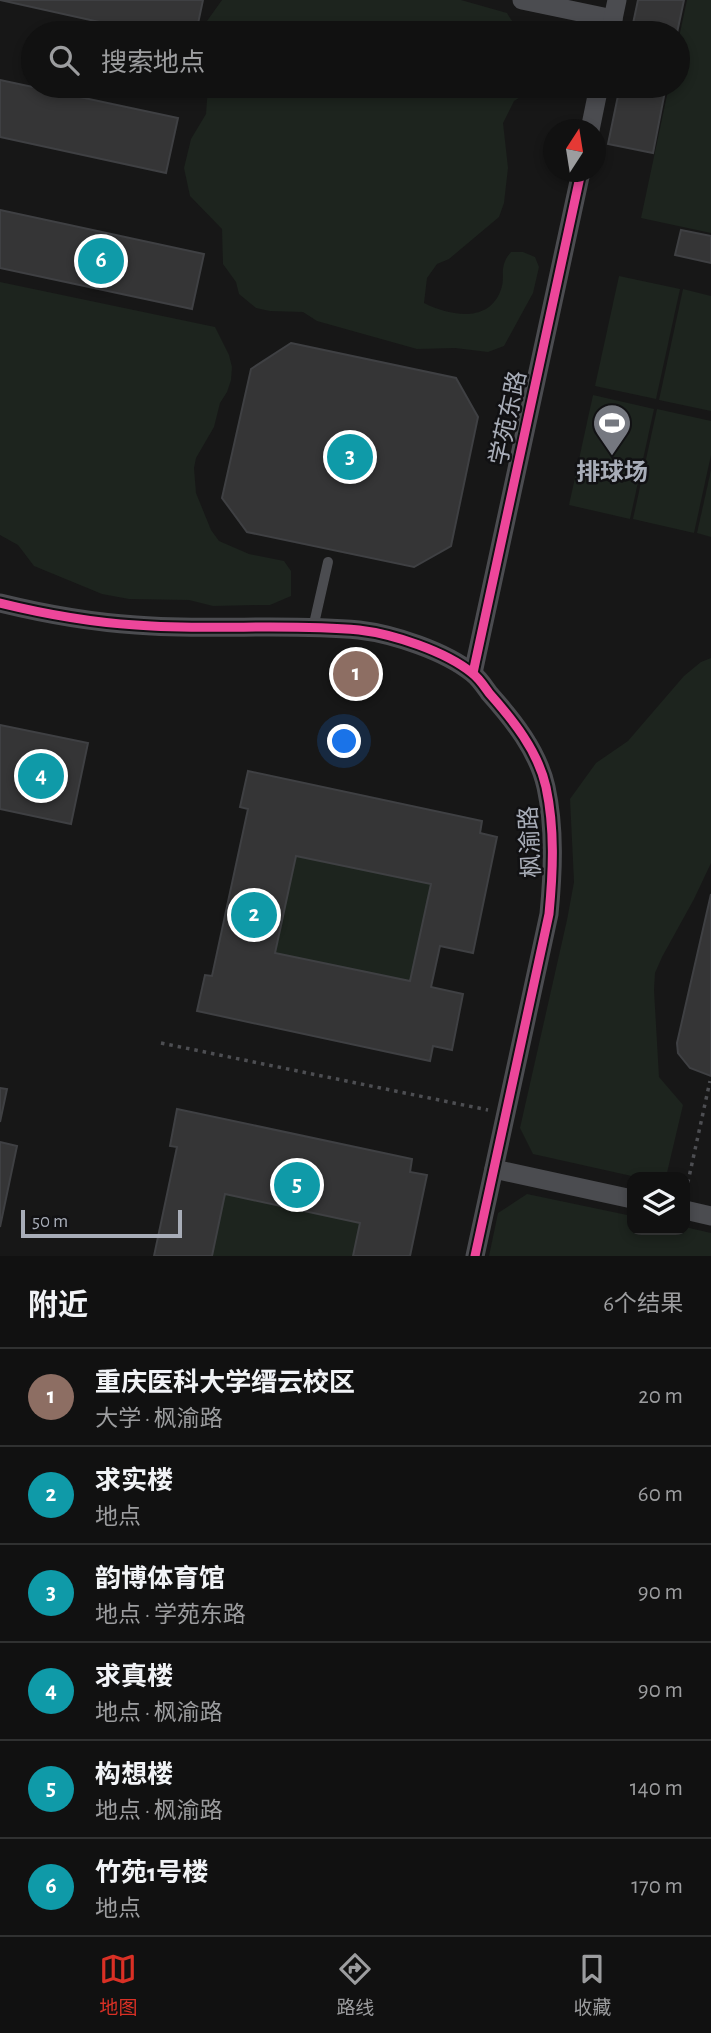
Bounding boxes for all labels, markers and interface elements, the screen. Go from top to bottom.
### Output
search box [21,21,690,98]
icon: search [45,41,83,79]
text: 搜索地点 [101,50,205,76]
north arrow [543,119,606,182]
pin: 6 [78,235,124,287]
street label: 学苑东路 [485,368,531,468]
sports icon: 排球场 [591,402,633,457]
pin: 3 [327,431,373,483]
place label: 排球场 [576,459,648,485]
pin: 1 [333,648,379,700]
your location [327,724,361,758]
pin: 4 [18,750,64,802]
street label: 枫渝路 [515,805,545,879]
pin: 2 [231,889,277,941]
pin: 5 [274,1159,320,1211]
map controls [627,1172,690,1235]
button: layers [627,1172,690,1235]
scale bar [21,1207,182,1239]
text: 50 m [32,1212,68,1231]
text: 附近 [28,1291,88,1321]
text: 6个结果 [603,1293,683,1316]
text: 重庆医科大学缙云校区 [95,1370,355,1396]
text: 1 [47,1385,55,1408]
text: 20 m [638,1385,683,1408]
text: 大学 · 枫渝路 [95,1408,223,1431]
text: 求实楼 [95,1468,173,1494]
text: 2 [46,1483,56,1506]
text: 60 m [638,1483,683,1506]
text: 地点 [95,1506,141,1529]
text: 韵博体育馆 [95,1566,225,1592]
text: 3 [46,1581,56,1604]
text: 90 m [638,1581,683,1604]
text: 地点 · 学苑东路 [95,1604,246,1627]
text: 求真楼 [95,1664,173,1690]
text: 4 [45,1679,57,1702]
text: 90 m [638,1679,683,1702]
text: 地点 · 枫渝路 [95,1702,223,1725]
text: 构想楼 [95,1762,173,1788]
text: 5 [46,1777,56,1800]
text: 140 m [630,1777,683,1800]
text: 地点 · 枫渝路 [95,1800,223,1823]
text: 竹苑1号楼 [95,1860,208,1886]
text: 6 [45,1875,57,1898]
text: 170 m [631,1875,683,1898]
text: 地点 [95,1898,141,1921]
tab: 地图 [99,1950,138,2020]
tab: 路线 [336,1950,375,2020]
tab: 收藏 [573,1950,612,2020]

